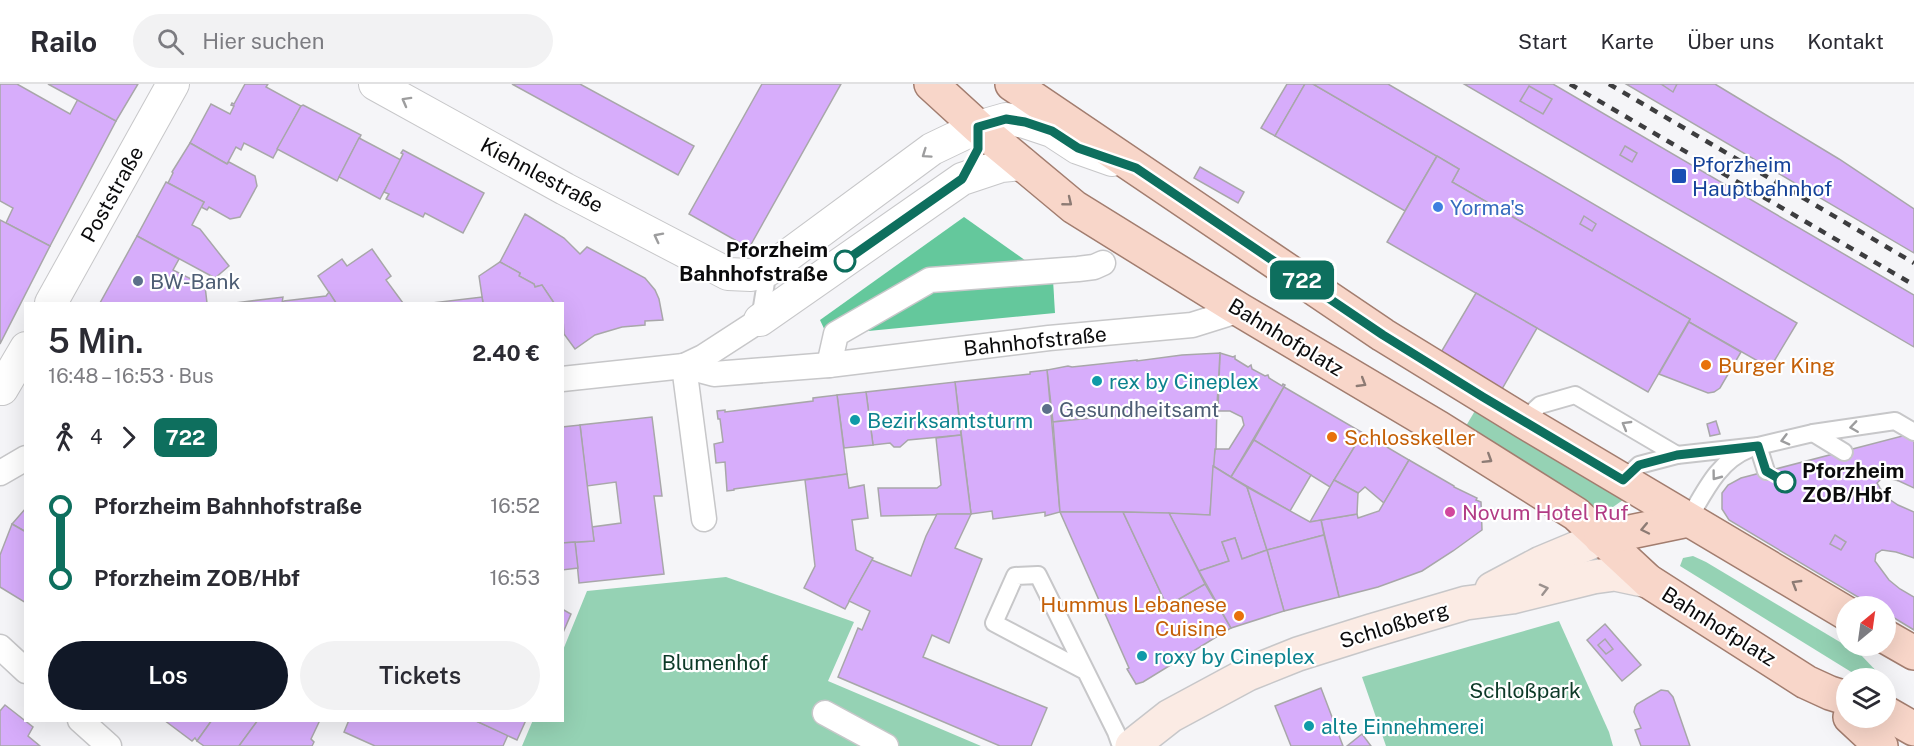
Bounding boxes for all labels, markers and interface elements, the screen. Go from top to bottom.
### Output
search box [133,14,553,68]
text: Railo [30,25,97,58]
icon: search [154,25,187,58]
text: Hier suchen [202,28,324,54]
text: Start [1518,29,1567,54]
text: Karte [1600,29,1654,54]
text: Über uns [1687,29,1774,54]
text: Kontakt [1807,29,1884,54]
one-way arrow [401,97,412,108]
street label: Kiehnlestraße [476,132,608,218]
street label: Poststraße [75,142,149,246]
one-way arrow [921,147,932,158]
place label: Pforzheim Hauptbahnhof [1692,152,1832,201]
marker: Pforzheim Hauptbahnhof [1670,167,1688,185]
one-way arrow [1061,194,1072,205]
place label: Yorma's [1450,195,1524,220]
marker: Yorma's [1431,200,1445,214]
one-way arrow [654,233,664,244]
place label: Pforzheim Bahnhofstraße [679,237,828,286]
marker: Pforzheim Bahnhofstraße [834,250,856,272]
line badge: 722 [1268,260,1336,300]
text: 722 [1282,268,1322,293]
place label: BW-Bank [150,269,240,294]
marker: BW-Bank [131,274,145,288]
street label: Bahnhofplatz [1224,293,1348,381]
street label: Bahnhofstraße [962,321,1108,361]
text: 5 Min. [48,322,143,360]
text: 2.40 € [472,340,540,366]
place label: Burger King [1718,353,1835,378]
marker: Burger King [1699,358,1713,372]
text: 16:48 – 16:53 · Bus [48,364,214,388]
place label: rex by Cineplex [1109,369,1259,394]
marker: rex by Cineplex [1090,374,1104,388]
one-way arrow [1356,376,1366,387]
place label: Gesundheitsamt [1059,397,1219,422]
marker: Gesundheitsamt [1040,402,1054,416]
place label: Bezirksamtsturm [867,408,1033,433]
marker: Bezirksamtsturm [848,413,862,427]
one-way arrow [1849,420,1859,432]
icon: walk [48,421,81,454]
icon: forward [112,421,145,454]
one-way arrow [1622,421,1632,432]
text: 4 [90,425,103,449]
text: 722 [166,425,205,450]
place label: Schlosskeller [1344,425,1476,450]
marker: Schlosskeller [1325,430,1339,444]
one-way arrow [1781,433,1791,445]
one-way arrow [1482,452,1492,464]
place label: Pforzheim ZOB/Hbf [1802,458,1904,507]
one-way arrow [1713,469,1724,480]
marker: Pforzheim ZOB/Hbf [1774,471,1796,493]
text: Pforzheim Bahnhofstraße [94,493,362,519]
text: 16:52 [490,494,540,518]
place label: Novum Hotel Ruf [1462,500,1629,525]
marker: Novum Hotel Ruf [1443,505,1457,519]
one-way arrow [1640,522,1650,535]
text: Pforzheim ZOB/Hbf [94,565,300,591]
text: 16:53 [489,566,540,590]
one-way arrow [1792,579,1802,591]
street label: Bahnhofplatz [1657,581,1781,671]
one-way arrow [1539,583,1549,596]
place label: Hummus Lebanese Cuisine [1040,592,1227,641]
north arrow [1836,596,1896,656]
map controls [1836,596,1896,728]
street label: Schloßberg [1336,597,1452,653]
marker: Hummus Lebanese Cuisine [1232,609,1246,623]
button: Los [48,641,288,710]
button: Tickets [300,641,540,710]
place label: roxy by Cineplex [1154,644,1315,669]
marker: roxy by Cineplex [1135,649,1149,663]
park label: Blumenhof [662,650,768,675]
button: layers [1836,668,1896,728]
park label: Schloßpark [1469,678,1581,703]
place label: alte Einnehmerei [1321,714,1484,739]
marker: alte Einnehmerei [1302,719,1316,733]

